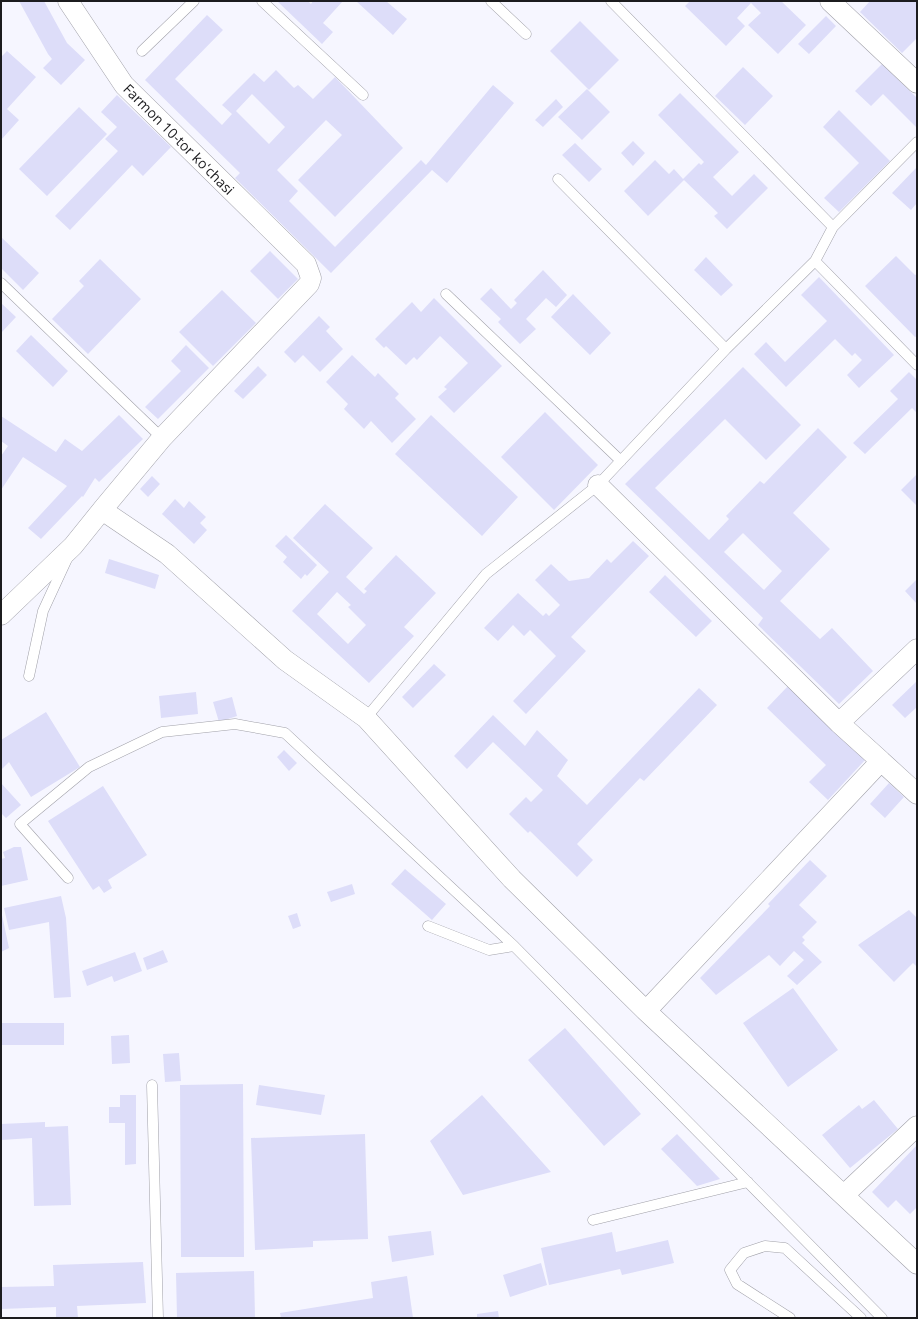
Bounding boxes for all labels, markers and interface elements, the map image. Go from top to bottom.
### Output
street label: Farmon 10-tor koʻchasi [119,79,239,199]

